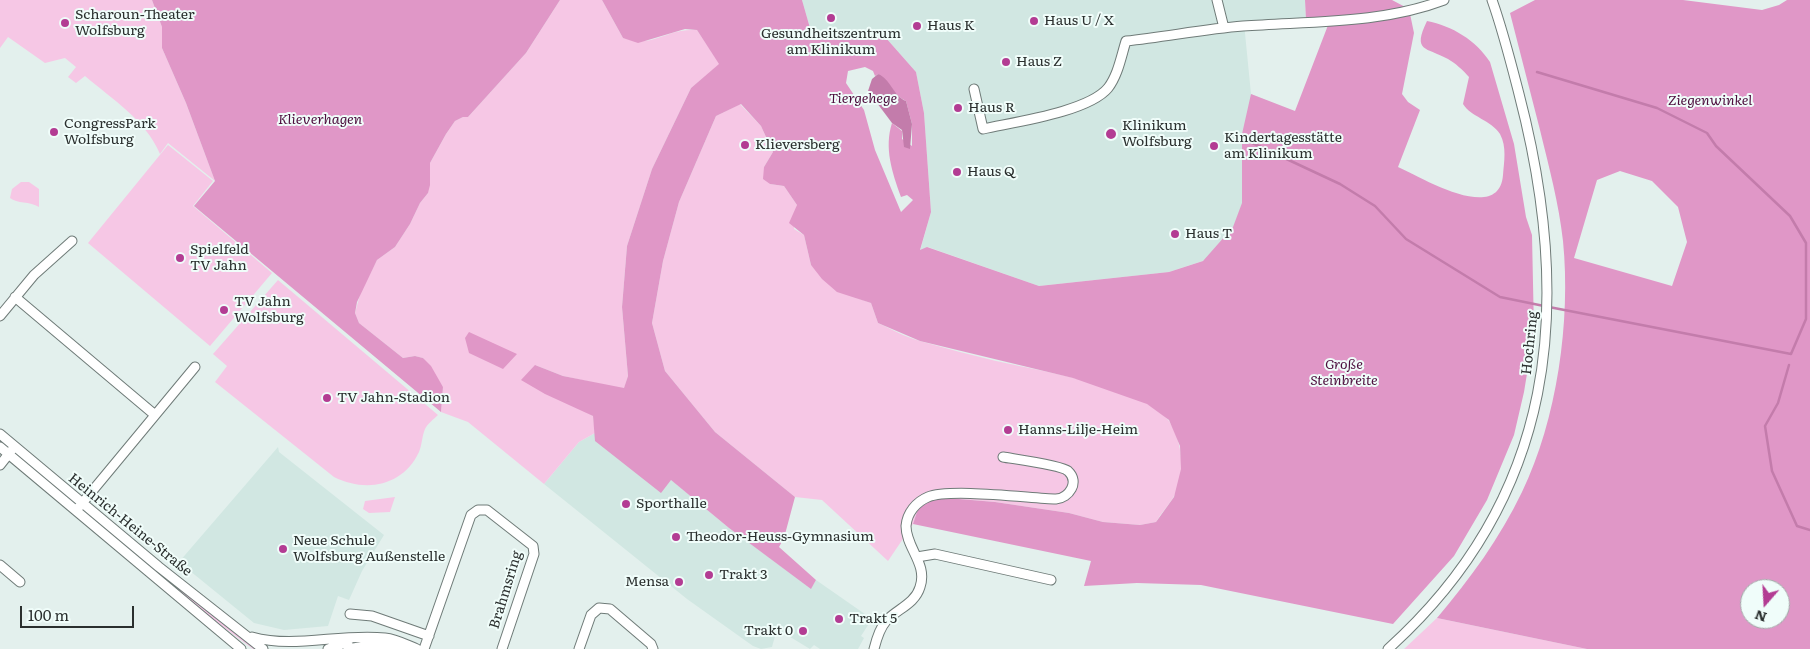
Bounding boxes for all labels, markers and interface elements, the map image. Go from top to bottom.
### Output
place label: Scharoun-Theater Wolfsburg [75,7,195,40]
marker: Gesundheitszentrum am Klinikum [825,12,837,24]
place label: Haus U / X [1044,13,1114,29]
marker: Haus U / X [1028,15,1040,27]
marker: Scharoun-Theater Wolfsburg [59,17,71,29]
place label: Haus K [927,18,975,34]
marker: Haus K [911,20,923,32]
place label: Gesundheitszentrum am Klinikum [761,26,901,58]
place label: Haus Z [1016,54,1062,70]
marker: Haus Z [1000,56,1012,68]
park label: Tiergehege [829,91,897,107]
park label: Ziegenwinkel [1668,93,1752,109]
place label: Haus R [968,100,1015,116]
marker: Haus R [952,102,964,114]
park label: Klieverhagen [278,112,362,128]
place label: CongressPark Wolfsburg [64,116,156,148]
place label: Klinikum Wolfsburg [1122,118,1192,150]
marker: CongressPark Wolfsburg [48,126,60,138]
marker: Klinikum Wolfsburg [1104,127,1118,141]
place label: Kindertagesstätte am Klinikum [1224,130,1342,162]
place label: Klieversberg [755,137,840,153]
marker: Klieversberg [739,139,751,151]
marker: Kindertagesstätte am Klinikum [1208,140,1220,152]
place label: Haus Q [967,164,1015,180]
marker: Haus Q [951,166,963,178]
place label: Haus T [1185,226,1232,242]
marker: Haus T [1169,228,1181,240]
place label: Spielfeld TV Jahn [190,242,249,274]
marker: Spielfeld TV Jahn [174,252,186,264]
place label: TV Jahn Wolfsburg [234,294,304,326]
marker: TV Jahn Wolfsburg [218,304,230,316]
street label: Hochring [1518,310,1542,376]
park label: Große Steinbreite [1310,357,1378,390]
place label: TV Jahn-Stadion [337,390,450,406]
marker: TV Jahn-Stadion [321,392,333,404]
place label: Hanns-Lilje-Heim [1018,422,1138,438]
marker: Hanns-Lilje-Heim [1002,424,1014,436]
street label: Heinrich-Heine-Straße [65,470,195,580]
place label: Sporthalle [636,496,707,512]
marker: Sporthalle [620,498,632,510]
place label: Theodor-Heuss-Gymnasium [686,529,874,545]
marker: Theodor-Heuss-Gymnasium [670,531,682,543]
place label: Neue Schule Wolfsburg Außenstelle [293,533,445,566]
marker: Neue Schule Wolfsburg Außenstelle [277,543,289,555]
street label: Brahmsring [486,549,526,631]
place label: Trakt 3 [719,567,768,583]
marker: Trakt 3 [703,569,715,581]
place label: Mensa [625,574,669,590]
marker: Mensa [673,576,685,588]
north arrow [1740,579,1790,629]
scale bar [22,596,136,628]
text: 100 m [28,603,69,626]
text: N [1752,606,1769,629]
place label: Trakt 5 [849,611,897,627]
marker: Trakt 5 [833,613,845,625]
place label: Trakt 0 [744,623,793,639]
marker: Trakt 0 [797,625,809,637]

